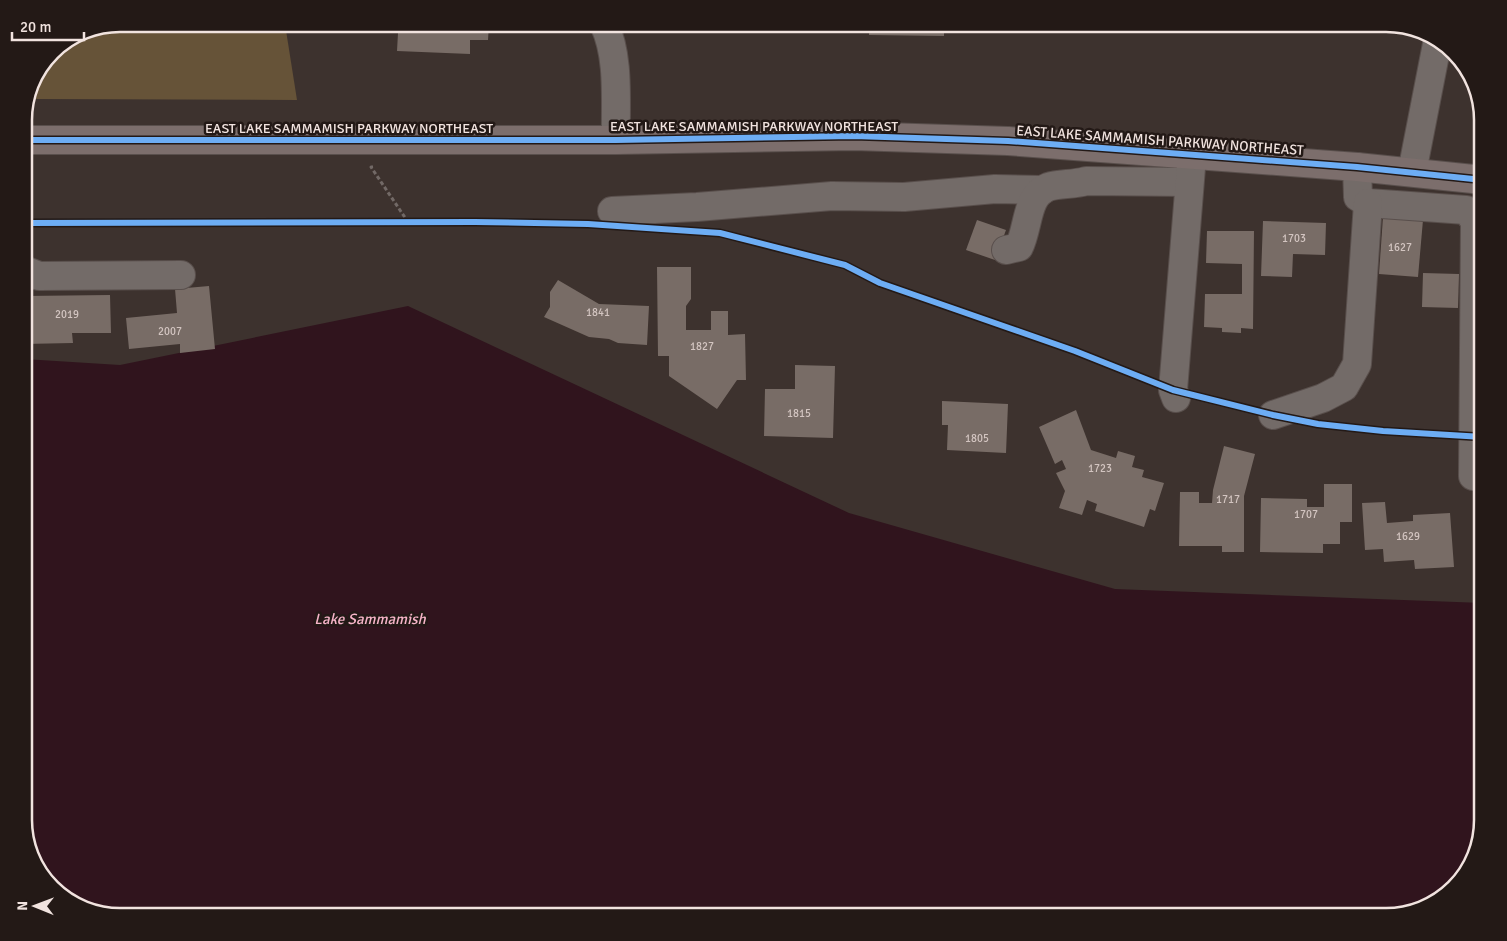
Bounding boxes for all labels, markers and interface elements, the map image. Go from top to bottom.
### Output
scale bar [12,10,85,42]
text: 20 m [20,18,51,36]
street label: EAST LAKE SAMMAMISH PARKWAY NORTHEAST [610,118,898,135]
street label: EAST LAKE SAMMAMISH PARKWAY NORTHEAST [205,120,493,137]
street label: EAST LAKE SAMMAMISH PARKWAY NORTHEAST [1016,122,1304,159]
house number: 1703 [1282,232,1306,245]
house number: 1627 [1388,241,1412,254]
house number: 1841 [586,306,610,319]
house number: 2019 [55,308,79,321]
house number: 2007 [158,325,182,338]
house number: 1827 [690,340,714,353]
house number: 1815 [787,407,811,420]
house number: 1805 [965,432,989,445]
house number: 1723 [1088,462,1112,475]
house number: 1717 [1216,493,1240,506]
house number: 1707 [1294,508,1318,521]
house number: 1629 [1396,530,1420,543]
water label: Lake Sammamish [314,610,427,628]
north arrow [10,881,60,931]
text: N [14,901,31,911]

